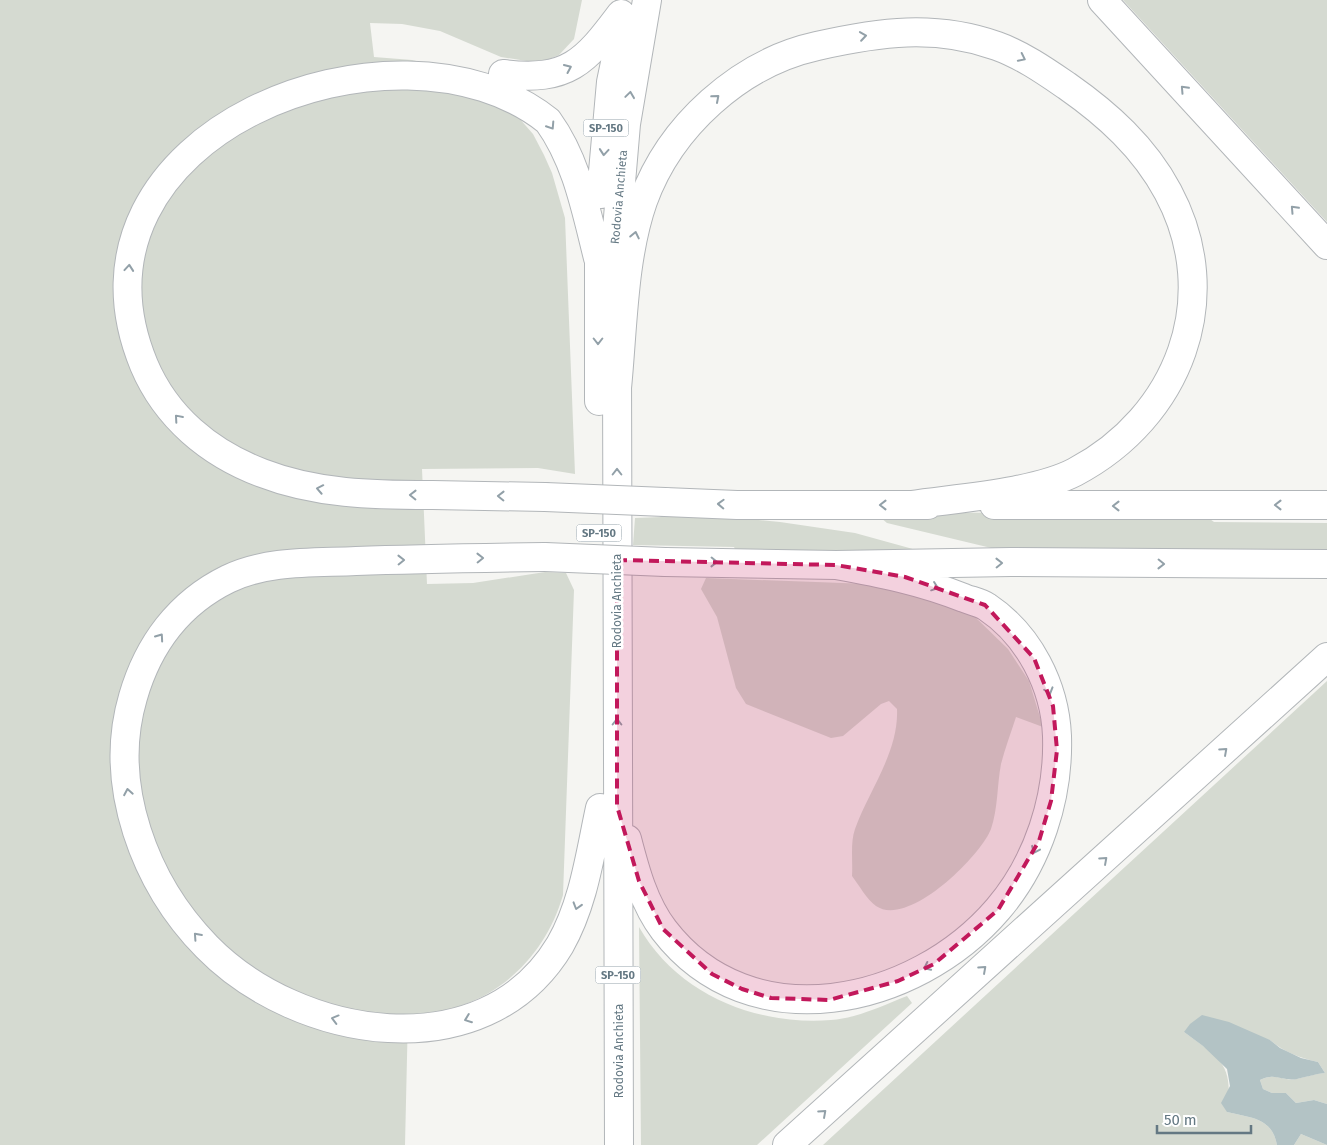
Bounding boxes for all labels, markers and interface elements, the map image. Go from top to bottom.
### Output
one-way arrow [859,31,868,41]
one-way arrow [1016,51,1025,61]
one-way arrow [563,63,572,74]
one-way arrow [1181,86,1190,95]
one-way arrow [624,90,635,98]
one-way arrow [711,95,720,104]
road number: SP-150 [584,120,628,136]
one-way arrow [545,121,554,130]
one-way arrow [599,148,610,156]
street label: Rodovia Anchieta [608,149,630,245]
one-way arrow [1291,205,1300,214]
one-way arrow [629,230,640,239]
one-way arrow [124,263,135,271]
one-way arrow [593,338,603,346]
one-way arrow [175,414,184,423]
one-way arrow [612,468,622,476]
one-way arrow [316,485,325,495]
one-way arrow [408,490,416,500]
one-way arrow [496,491,504,501]
one-way arrow [717,499,724,509]
one-way arrow [879,500,887,510]
one-way arrow [1274,500,1282,510]
one-way arrow [1112,501,1120,511]
road number: SP-150 [576,524,622,542]
one-way arrow [476,553,484,563]
street label: Rodovia Anchieta [610,554,624,648]
one-way arrow [398,555,406,565]
one-way arrow [710,557,718,568]
one-way arrow [995,557,1003,568]
one-way arrow [1158,559,1165,569]
one-way arrow [930,581,938,591]
one-way arrow [154,633,163,643]
one-way arrow [1043,687,1053,695]
one-way arrow [612,718,622,726]
one-way arrow [1218,748,1227,757]
one-way arrow [123,788,133,797]
one-way arrow [1031,845,1042,854]
one-way arrow [1098,857,1107,866]
one-way arrow [573,902,583,910]
one-way arrow [194,933,203,942]
one-way arrow [923,961,932,971]
road number: SP-150 [596,966,640,984]
one-way arrow [978,966,987,975]
street label: Rodovia Anchieta [612,1004,626,1098]
one-way arrow [464,1013,473,1023]
one-way arrow [330,1014,339,1025]
scale bar [1157,1102,1251,1134]
one-way arrow [817,1110,826,1118]
text: 50 m [1164,1111,1197,1129]

